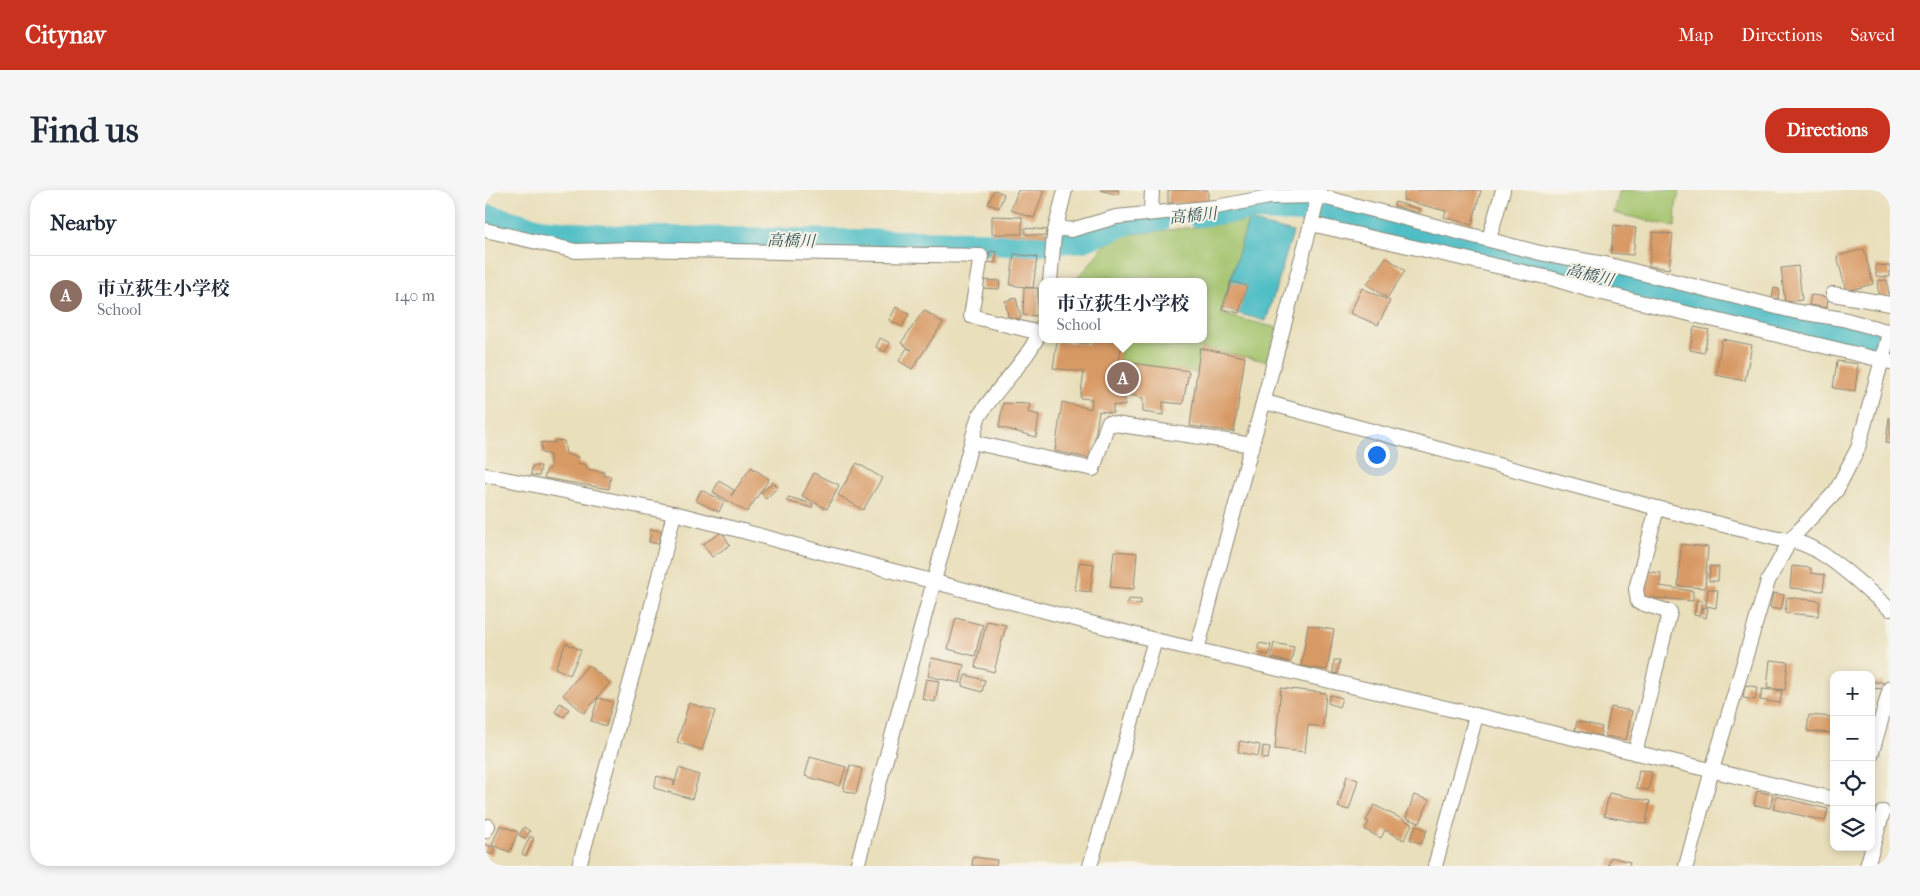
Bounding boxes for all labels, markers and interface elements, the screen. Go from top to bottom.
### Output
text: Citynav [25,21,106,49]
text: Map [1679,25,1713,46]
text: Directions [1741,25,1822,46]
text: Saved [1850,25,1895,46]
button: Directions [1765,108,1890,153]
text: Find us [30,110,139,151]
water label: 高橋川 [1168,203,1220,227]
text: Nearby [50,211,116,235]
water label: 高橋川 [767,231,817,250]
water label: 高橋川 [1564,259,1617,290]
text: 市立荻生小学校 [97,278,230,300]
popup [1039,278,1207,343]
text: A [61,286,71,305]
text: 140 m [394,286,435,305]
text: 市立荻生小学校 [1056,293,1190,315]
text: School [97,300,142,319]
text: School [1056,315,1101,334]
pin: A [1107,359,1139,397]
your location [1364,442,1390,468]
map controls [1830,671,1875,851]
button: + [1830,671,1875,716]
button: − [1830,716,1875,761]
button: locate [1830,761,1875,806]
button: layers [1830,806,1875,851]

